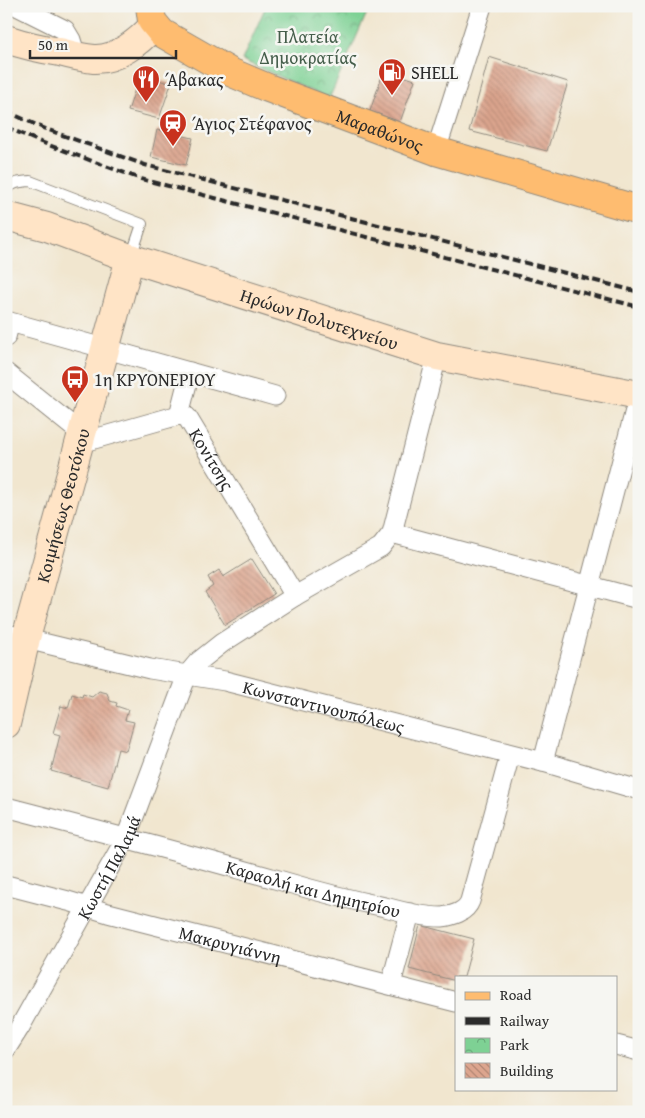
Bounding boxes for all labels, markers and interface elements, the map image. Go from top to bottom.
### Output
park label: Πλατεία Δημοκρατίας [259,23,357,71]
scale bar [30,28,176,60]
text: 50 m [38,34,69,55]
fuel station icon: SHELL [377,57,407,96]
place label: SHELL [411,59,459,86]
restaurant icon: Άβακας [131,64,161,103]
place label: Άβακας [165,66,224,93]
street label: Μαραθώνος [333,101,428,159]
station icon: Άγιος Στέφανος [158,108,188,147]
place label: Άγιος Στέφανος [192,110,312,137]
street label: Ηρώων Πολυτεχνείου [237,281,402,356]
bus stop icon: 1η ΚΡΥΟΝΕΡΙΟΥ [60,364,90,403]
place label: 1η ΚΡΥΟΝΕΡΙΟΥ [94,366,216,393]
street label: Κονίτσης [183,423,242,495]
street label: Κοιμήσεως Θεοτόκου [28,425,96,585]
street label: Κωνσταντινουπόλεως [240,673,408,740]
street label: Κωστή Παλαμά [70,811,147,924]
street label: Καραολή και Δημητρίου [223,852,403,924]
street label: Μακρυγιάννη [176,918,284,970]
legend [455,976,618,1090]
text: Road [500,984,531,1005]
text: Railway [500,1010,550,1031]
text: Park [500,1034,529,1055]
text: Building [500,1060,554,1081]

